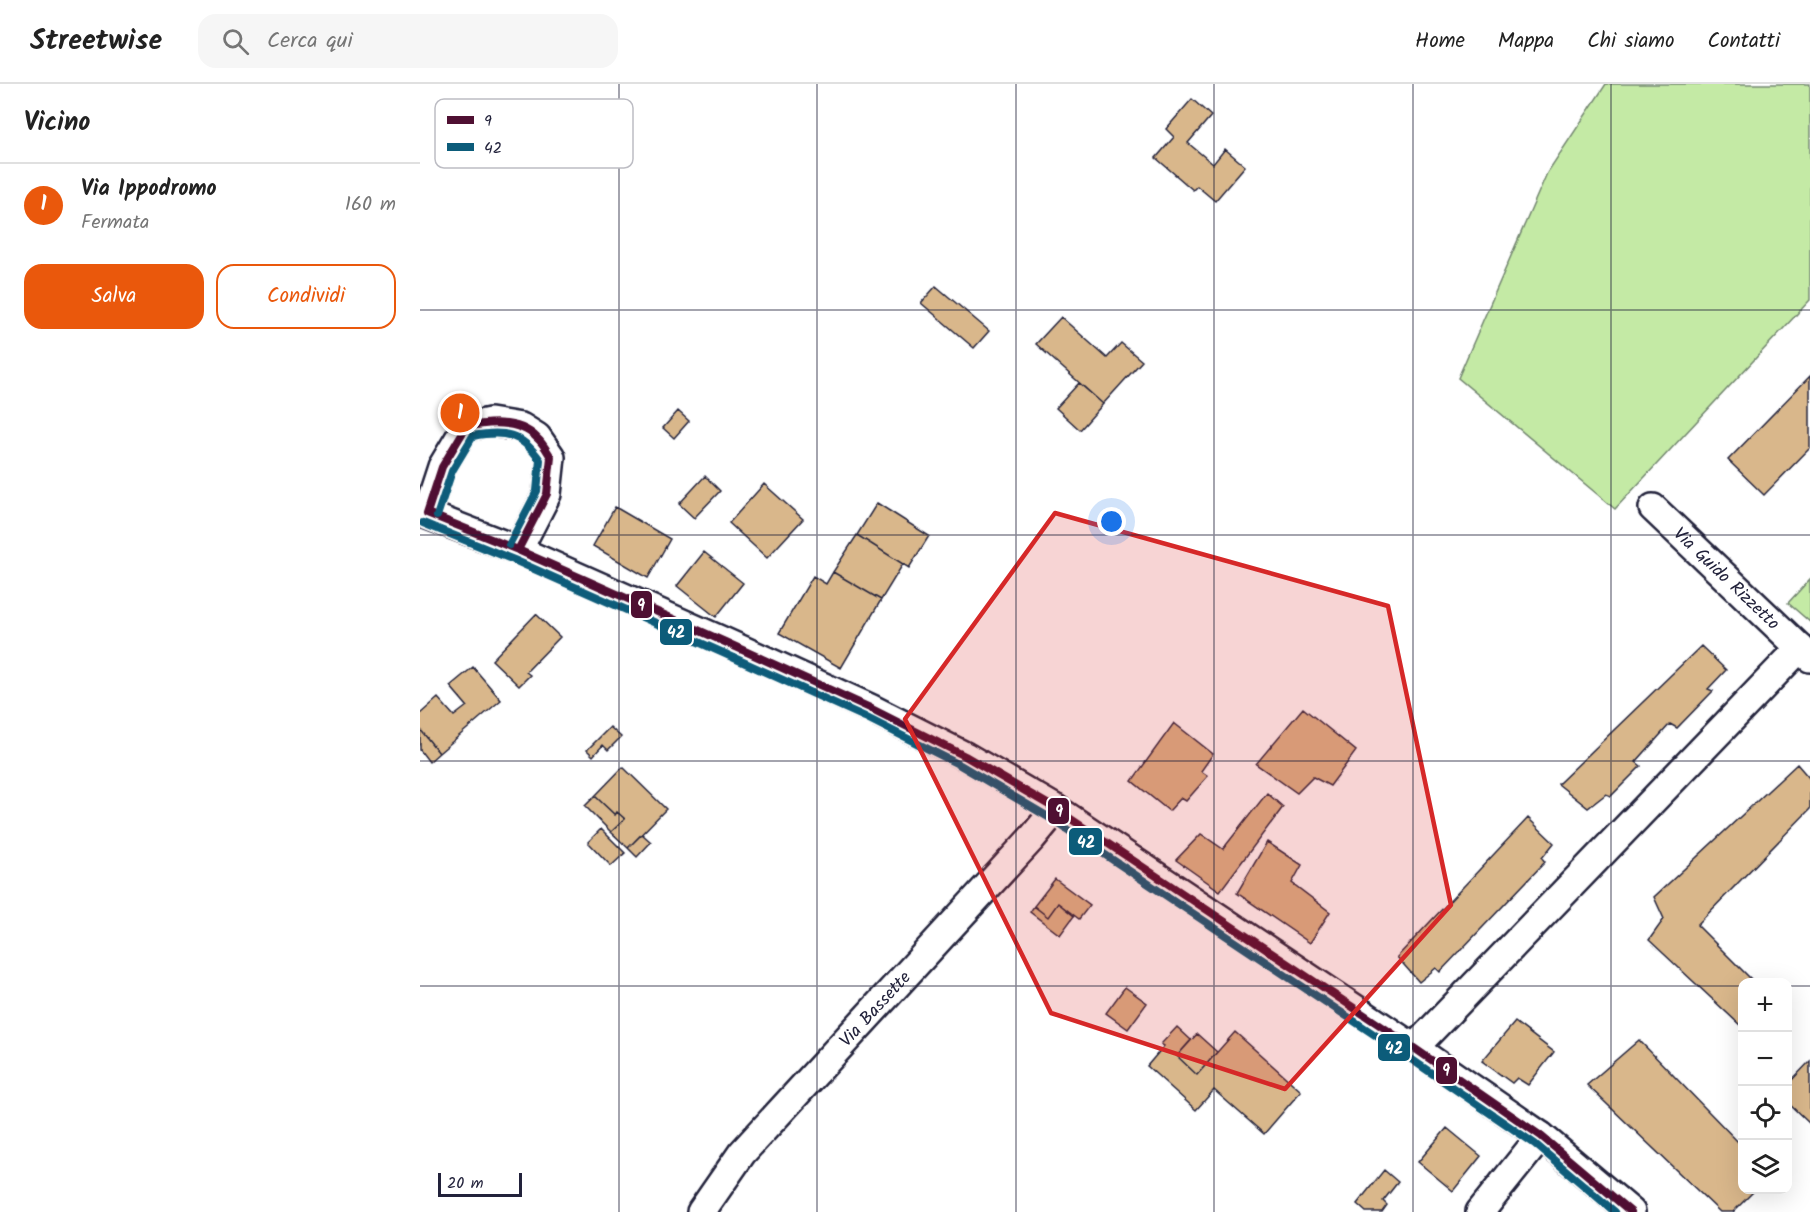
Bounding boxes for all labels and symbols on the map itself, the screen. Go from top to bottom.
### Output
legend [435,99,633,168]
text: 9 [484,109,492,134]
text: 42 [484,136,502,161]
pin: 1 [440,390,480,436]
your location [1097,507,1126,536]
street label: Via Guido Rizzetto [1666,521,1786,638]
line badge: 9 [630,590,653,619]
text: 9 [637,594,645,619]
line badge: 42 [659,618,693,646]
text: 42 [667,621,685,646]
line badge: 9 [1047,797,1070,825]
text: 9 [1055,800,1063,825]
line badge: 42 [1068,827,1103,856]
text: 42 [1077,831,1095,856]
street label: Via Bassette [833,965,919,1054]
line badge: 42 [1377,1033,1411,1062]
text: 42 [1385,1037,1403,1062]
line badge: 9 [1435,1056,1458,1085]
text: 9 [1442,1059,1450,1084]
scale bar [438,1170,522,1198]

